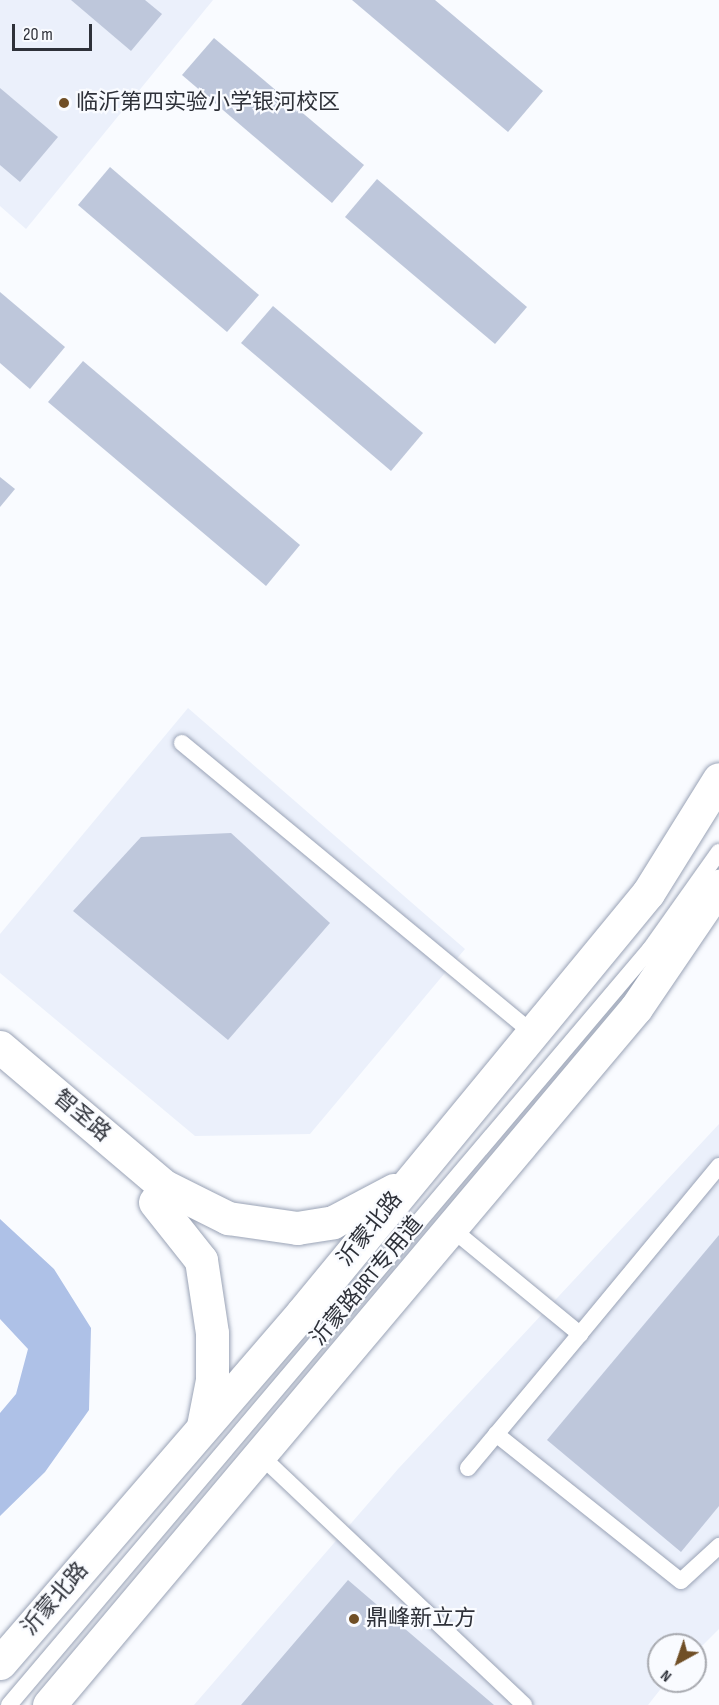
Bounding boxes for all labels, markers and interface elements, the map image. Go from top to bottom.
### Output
scale bar [15,12,94,50]
text: 20 m [23,24,53,45]
place label: 临沂第四实验小学银河校区 [76,90,340,116]
marker: 临沂第四实验小学银河校区 [57,96,71,110]
street label: 智圣路 [48,1085,116,1147]
street label: 沂蒙北路 [332,1186,408,1272]
street label: 沂蒙路BRT专用道 [305,1211,429,1351]
street label: 沂蒙北路 [16,1557,94,1641]
place label: 鼎峰新立方 [366,1606,476,1632]
marker: 鼎峰新立方 [347,1612,361,1626]
north arrow [647,1633,707,1693]
text: N [657,1666,676,1686]

